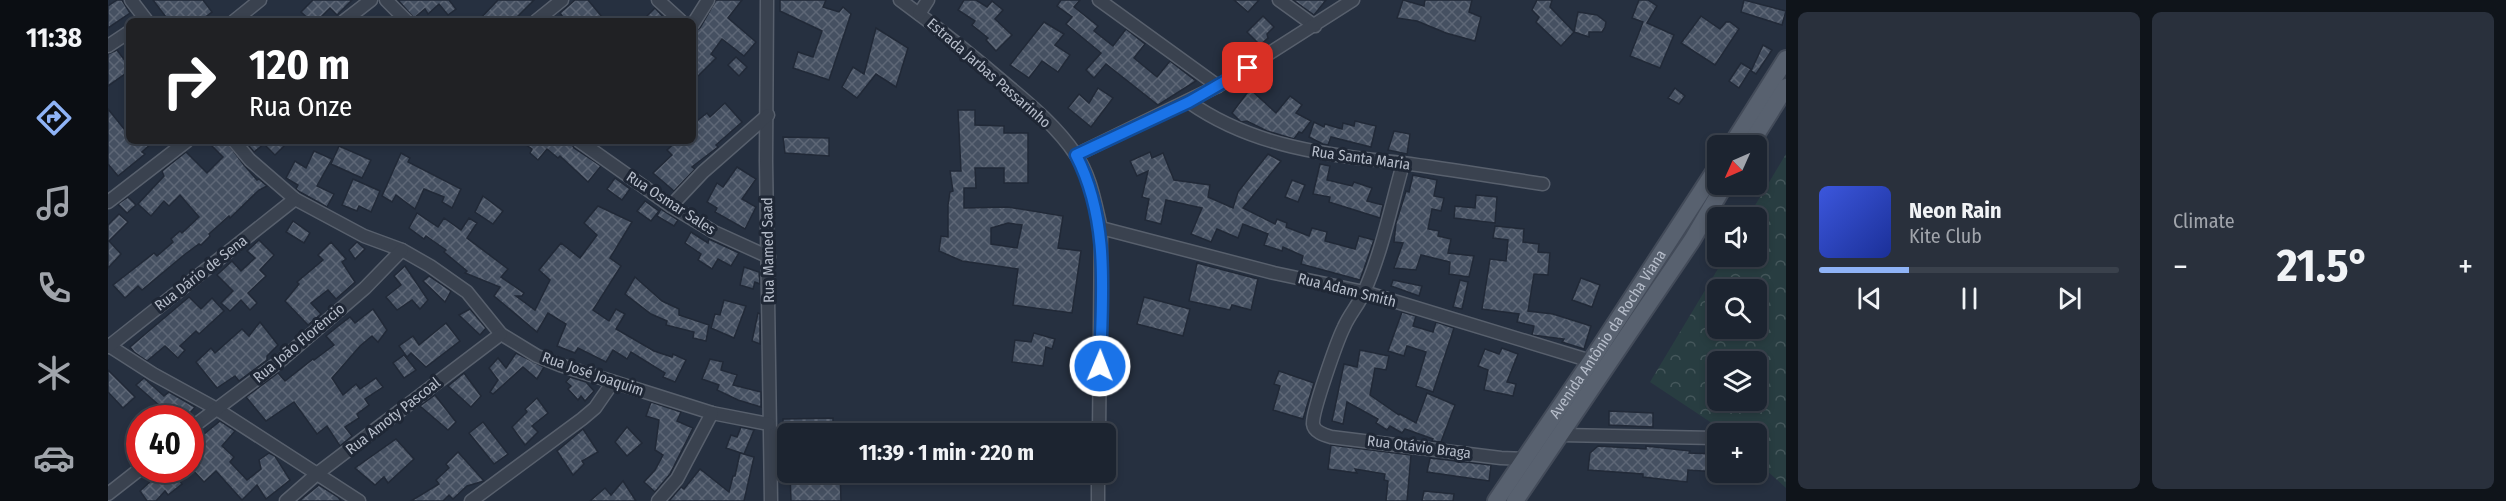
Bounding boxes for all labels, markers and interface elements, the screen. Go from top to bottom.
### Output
street label: Estrada Jarbas Passarinho [923,14,1055,132]
text: 11:38 [26,22,82,54]
text: 120 m [249,40,350,90]
icon: right [150,42,228,120]
pin [1222,42,1273,93]
icon: arrive [1231,51,1264,84]
text: Rua Onze [249,91,352,123]
icon: directions [33,97,75,139]
north arrow [1707,135,1767,195]
map controls [1707,135,1767,483]
street label: Rua Santa Maria [1310,142,1412,174]
street label: Rua Osmar Sales [623,167,719,239]
icon: music [33,182,75,224]
street label: Rua Mamed Saad [758,197,778,303]
text: Neon Rain [1909,197,2002,224]
button: sound [1707,207,1767,267]
text: Climate [2173,209,2235,233]
text: Kite Club [1909,224,1982,248]
street label: Rua Dário de Sena [151,231,251,315]
text: 21.5° [2277,239,2369,293]
street label: Avenida Antônio da Rocha Viana [1546,246,1670,422]
text: − [2173,247,2188,287]
text: + [2458,247,2473,287]
icon: phone [33,267,75,309]
street label: Rua Adam Smith [1296,269,1398,311]
button: search [1707,279,1767,339]
icon: previous [1853,282,1886,315]
icon: pause [1953,282,1986,315]
icon: next [2053,282,2086,315]
street label: Rua João Florêncio [250,299,349,387]
position arrow [1068,334,1132,398]
street label: Rua José Joaquim [540,348,646,400]
button: layers [1707,351,1767,411]
icon: climate [33,352,75,394]
street label: Rua Amoty Pascoal [342,373,444,459]
speed limit sign: 40 [126,405,204,483]
button: + [1707,423,1767,483]
street label: Rua Otávio Braga [1366,432,1472,462]
icon: car [33,437,75,479]
text: 11:39 · 1 min · 220 m [859,439,1034,466]

